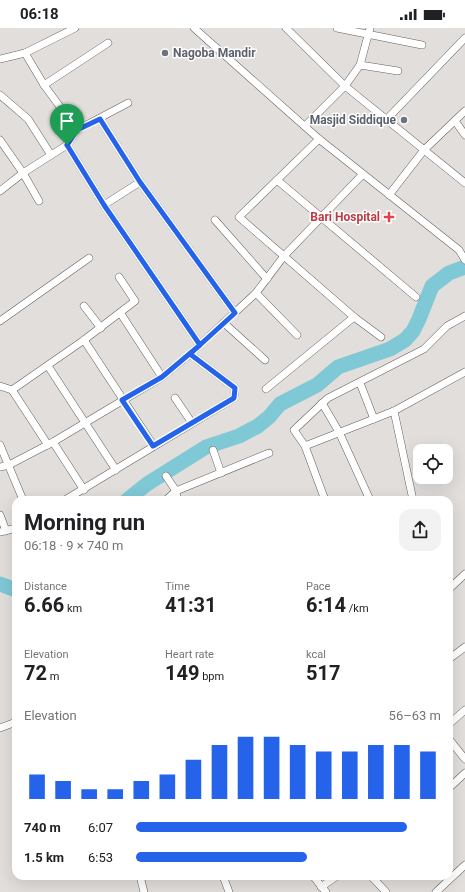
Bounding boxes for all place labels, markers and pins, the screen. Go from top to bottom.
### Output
place label: Nagoba Mandir [173,46,256,60]
marker: Nagoba Mandir [160,48,170,58]
pin [50,104,84,145]
place label: Masjid Siddique [310,113,397,127]
marker: Masjid Siddique [399,115,409,125]
place label: Bari Hospital [310,210,380,224]
marker: Bari Hospital [383,211,395,223]

